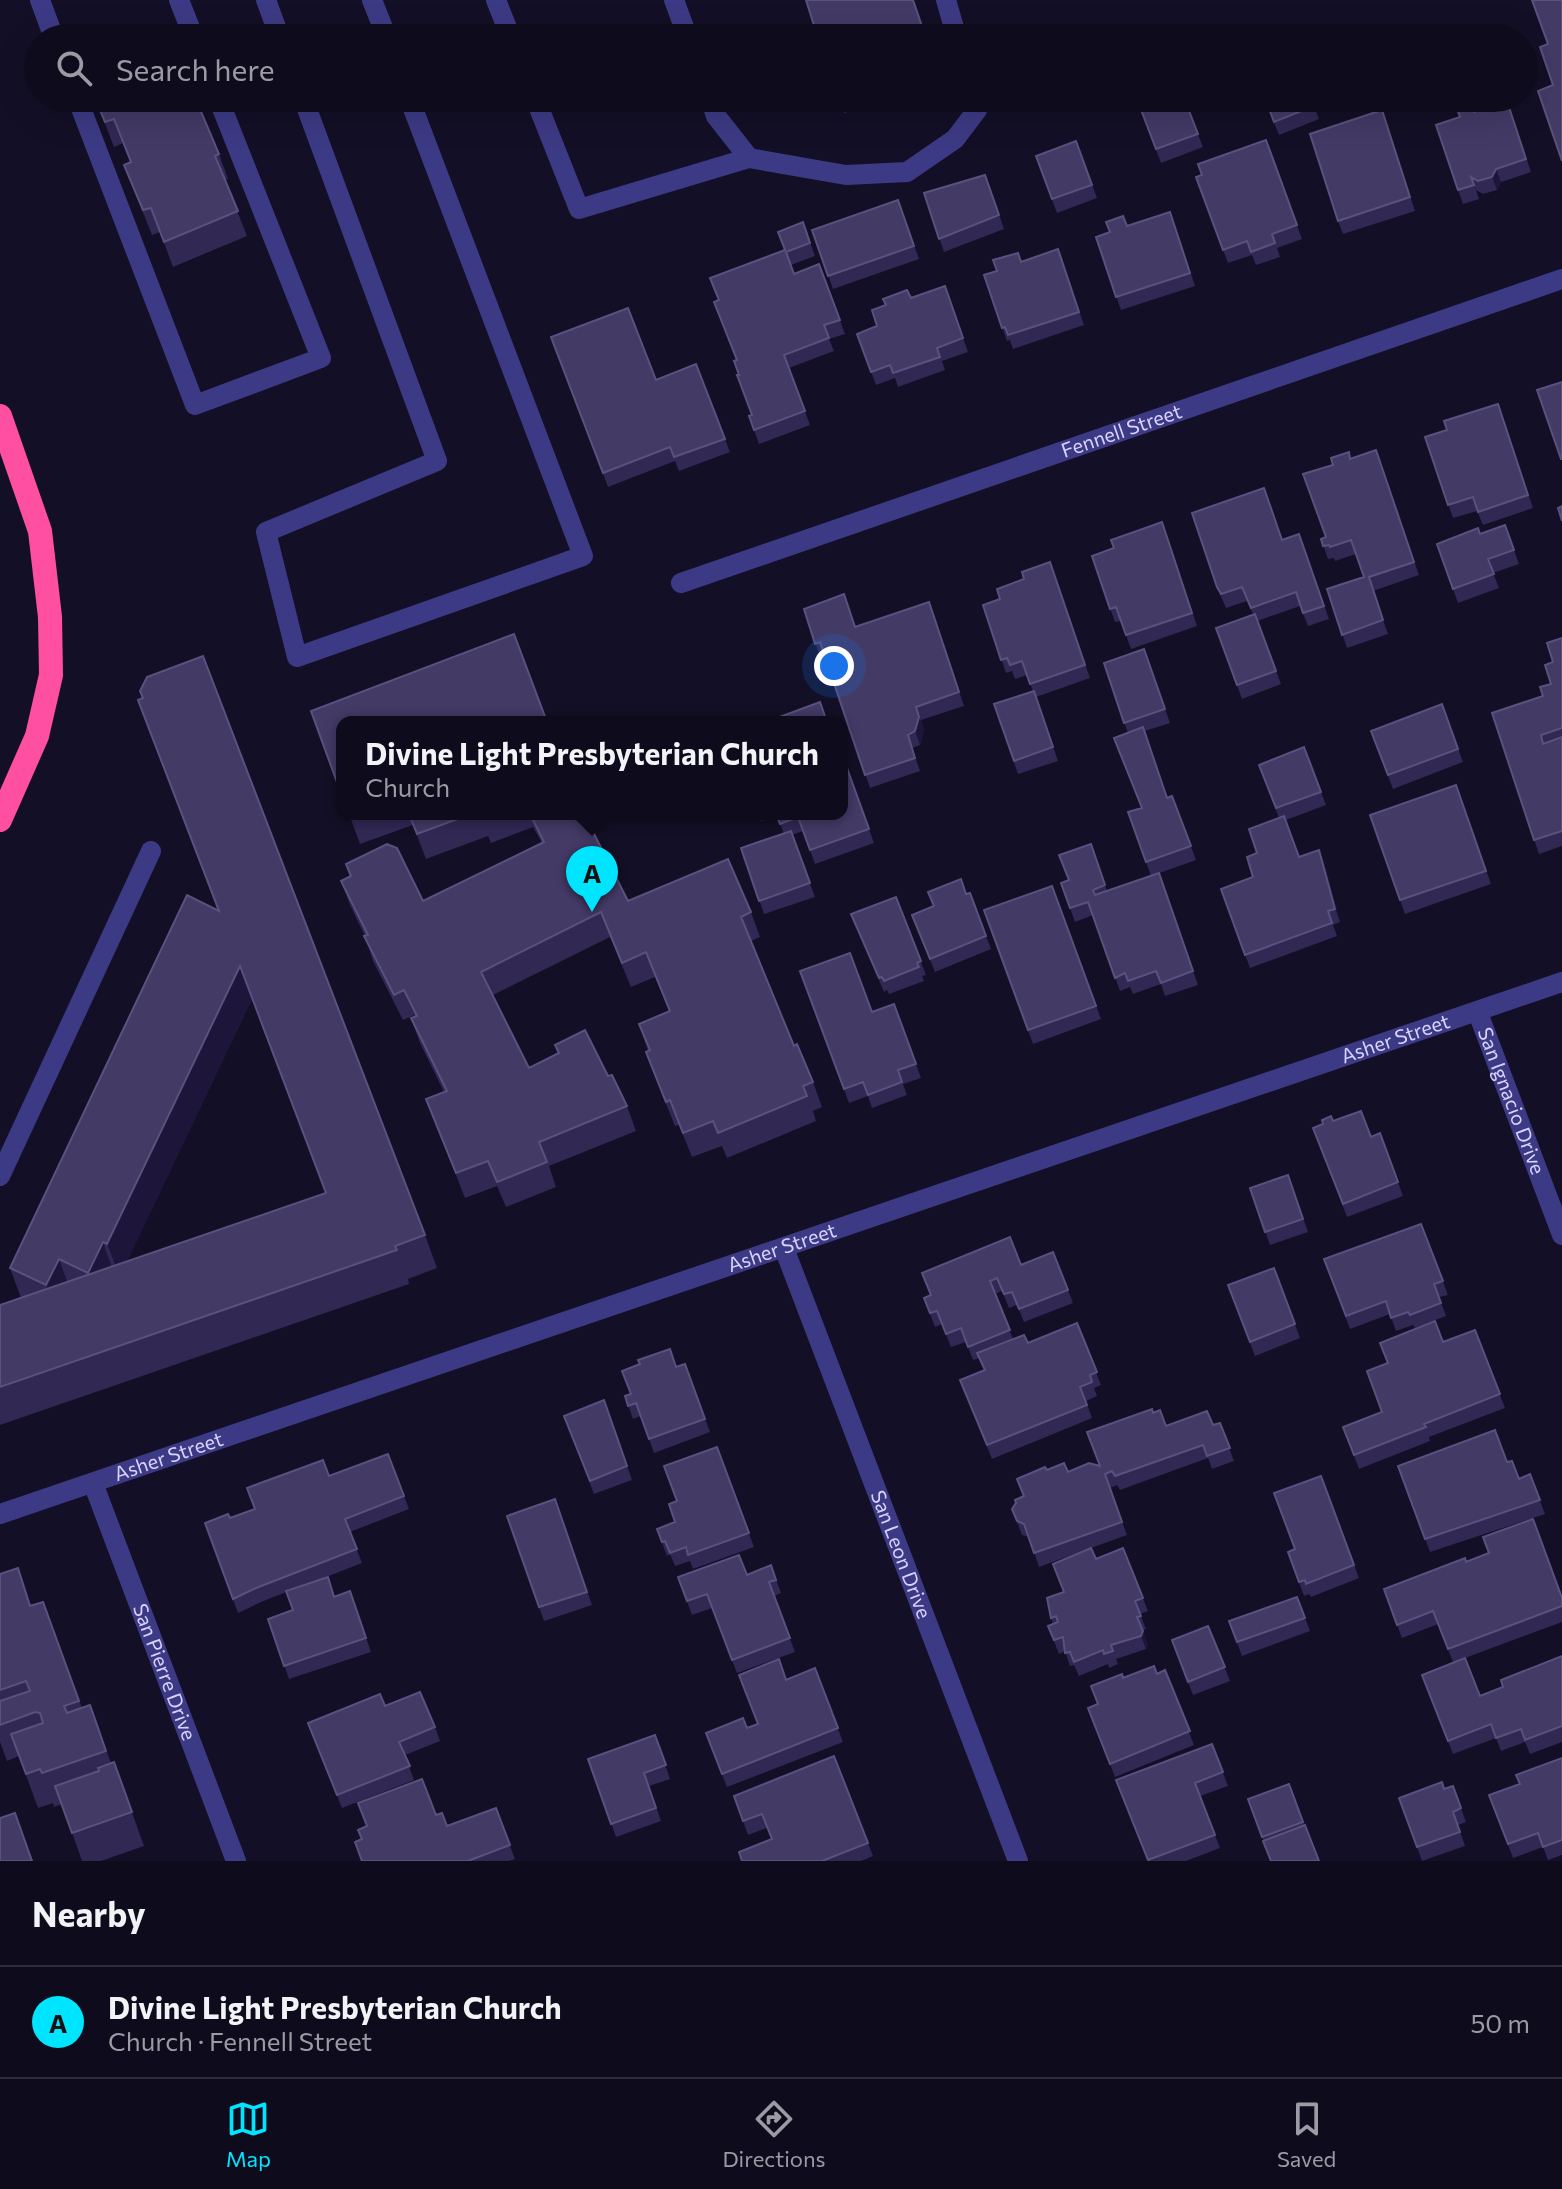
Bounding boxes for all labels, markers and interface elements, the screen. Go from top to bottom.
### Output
search box [24,24,1538,112]
icon: search [52,46,96,90]
text: Search here [116,50,275,87]
street label: Fennell Street [1058,398,1185,462]
your location [814,646,854,686]
popup [336,716,848,820]
text: Divine Light Presbyterian Church [365,734,819,771]
text: Church [365,771,450,802]
pin: A [566,846,618,912]
street label: Asher Street [1337,1008,1452,1067]
street label: San Ignacio Drive [1474,1024,1551,1177]
street label: Asher Street [724,1217,839,1276]
street label: Asher Street [111,1426,226,1485]
street label: San Leon Drive [867,1487,937,1621]
street label: San Pierre Drive [129,1600,202,1743]
text: Nearby [32,1892,146,1934]
text: Divine Light Presbyterian Church [108,1988,562,2025]
text: A [49,2007,67,2038]
text: 50 m [1470,2007,1530,2038]
text: Church · Fennell Street [108,2025,372,2056]
tab: Map [226,2097,271,2172]
tab: Directions [722,2097,826,2172]
tab: Saved [1277,2097,1336,2172]

